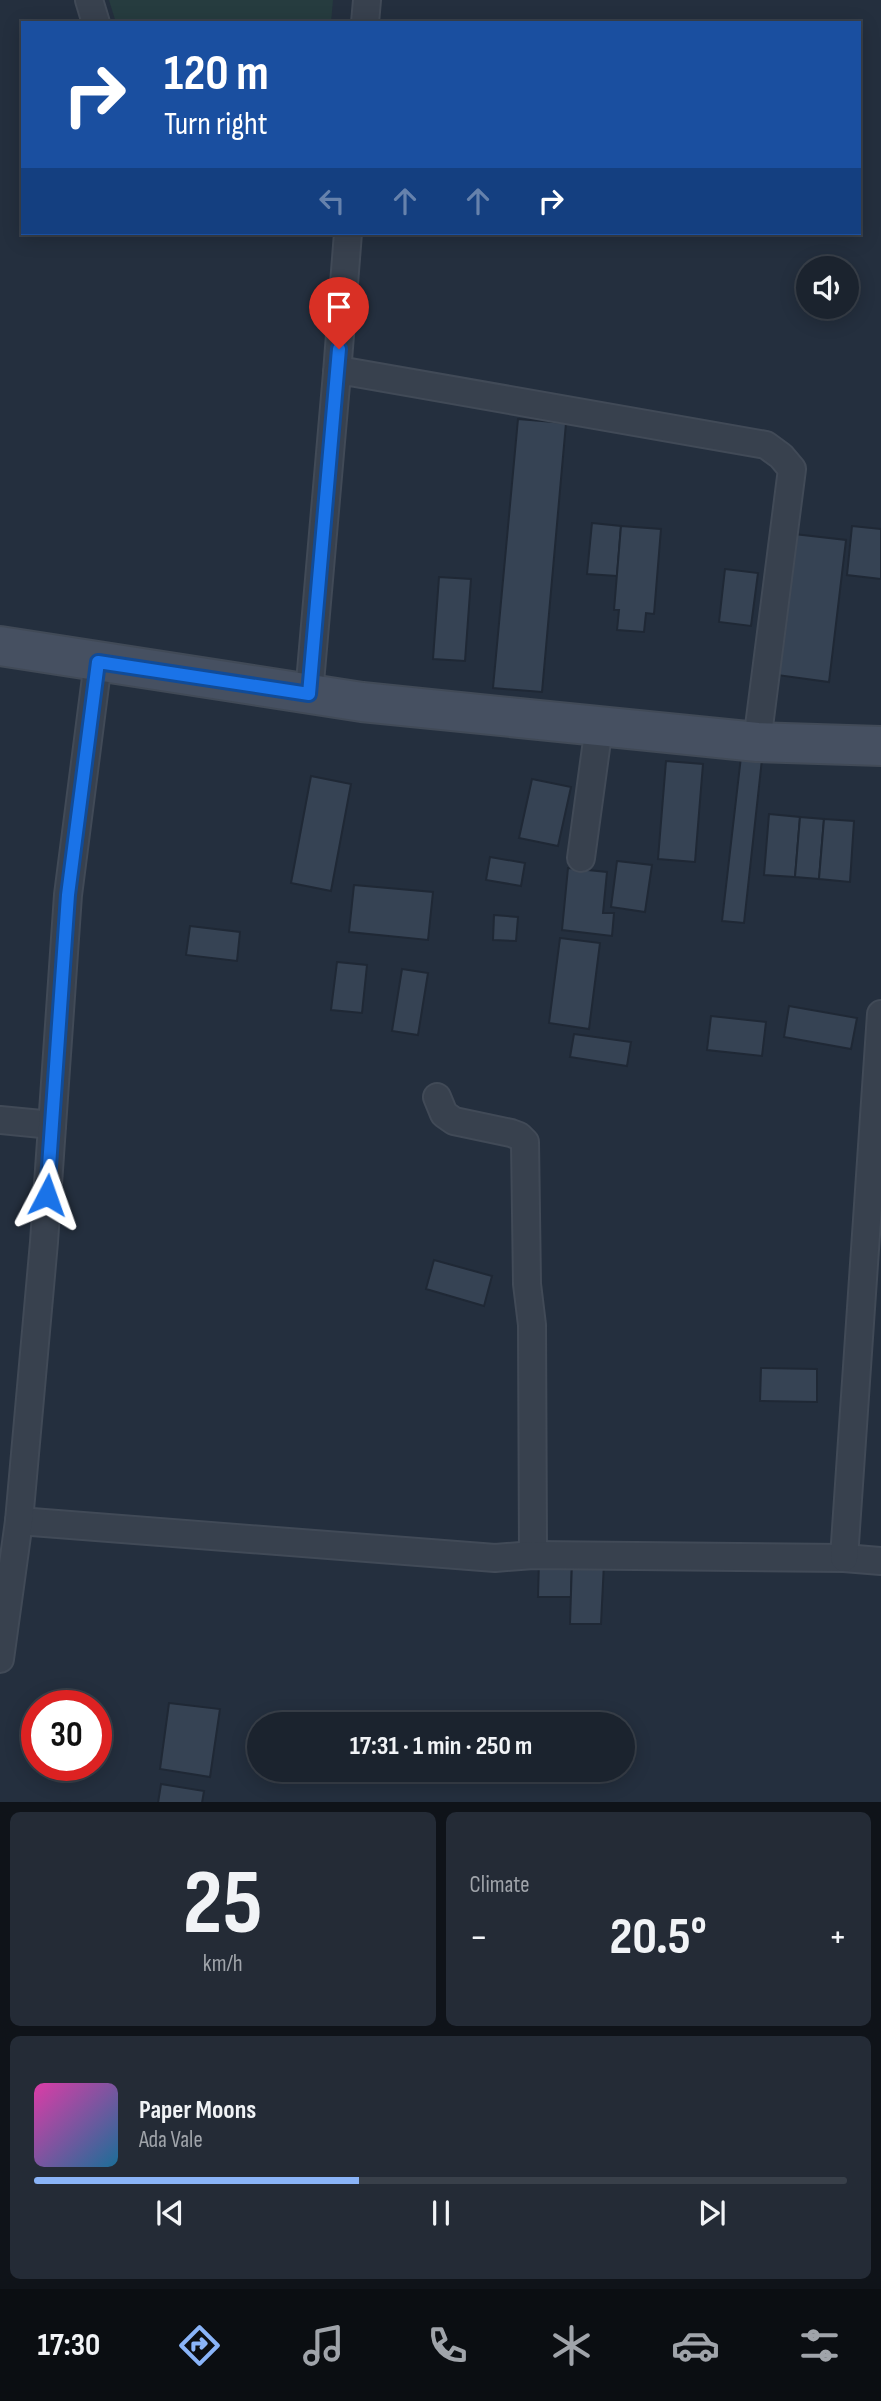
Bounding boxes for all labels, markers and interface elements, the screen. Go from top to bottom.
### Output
text: 120 m [164,45,269,104]
icon: right [49,49,140,140]
text: Turn right [164,105,268,144]
icon: left [313,182,351,220]
icon: ahead [386,182,424,220]
icon: ahead [459,182,497,220]
icon: right [532,182,570,220]
map controls [796,256,859,319]
button: sound [796,256,859,319]
pin [309,277,369,349]
icon: arrive [320,288,358,326]
position arrow [10,1158,84,1232]
speed limit sign: 30 [21,1690,112,1781]
text: 17:31 · 1 min · 250 m [350,1731,532,1762]
text: 25 [183,1850,263,1959]
text: Climate [470,1871,529,1899]
text: 20.5° [610,1906,707,1969]
text: − [470,1915,488,1960]
text: + [828,1915,847,1960]
text: km/h [203,1950,243,1978]
text: Paper Moons [139,2095,256,2126]
text: Ada Vale [139,2126,203,2154]
icon: previous [151,2194,189,2232]
icon: pause [422,2194,460,2232]
icon: next [693,2194,731,2232]
icon: directions [175,2321,224,2370]
icon: music [299,2321,348,2370]
icon: phone [423,2321,472,2370]
icon: climate [547,2321,596,2370]
icon: car [671,2321,720,2370]
icon: filters [795,2321,844,2370]
text: 17:30 [37,2326,100,2365]

